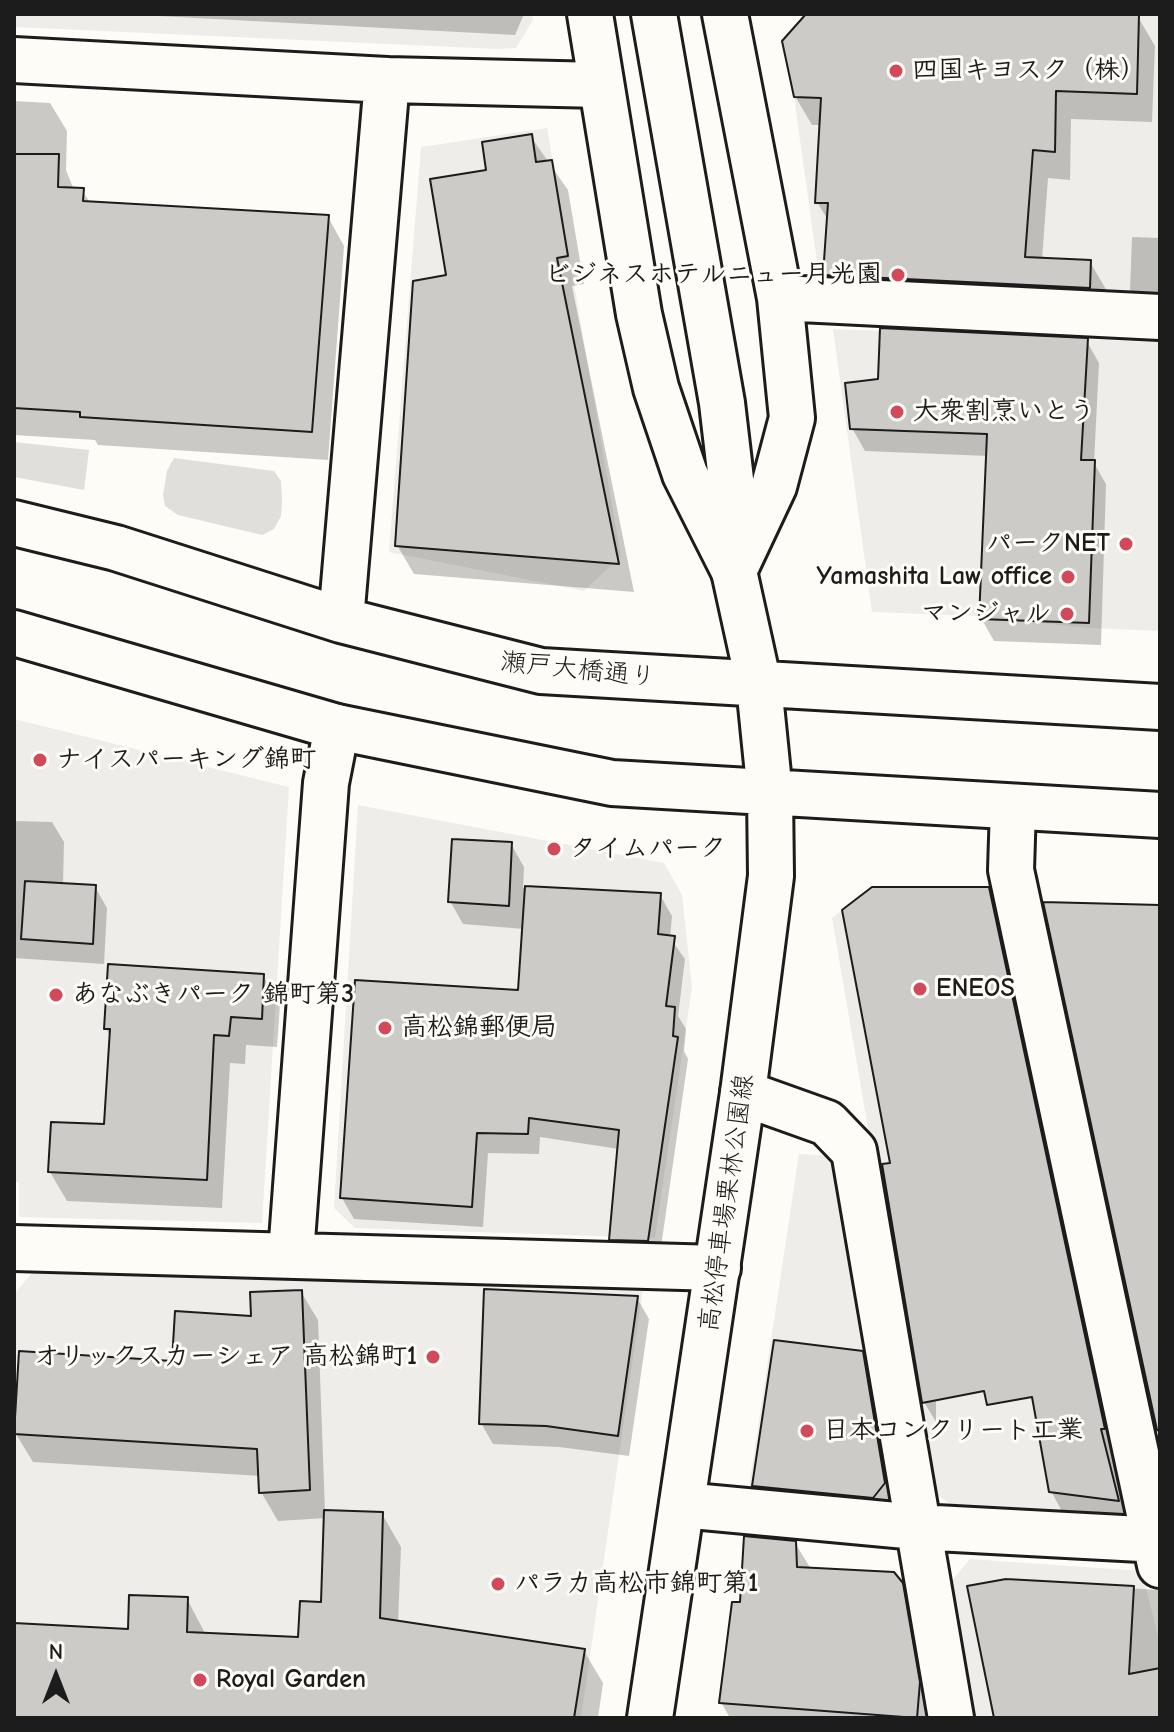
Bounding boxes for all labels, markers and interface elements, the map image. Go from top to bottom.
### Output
place label: 四国キヨスク（株） [912,55,1146,87]
marker: 四国キヨスク（株） [887,62,905,80]
place label: ビジネスホテルニュー月光園 [545,259,882,291]
marker: ビジネスホテルニュー月光園 [889,266,907,284]
place label: 大衆割烹いとう [913,396,1095,428]
marker: 大衆割烹いとう [888,403,906,421]
place label: パークNET [986,528,1110,560]
marker: パークNET [1117,535,1135,553]
place label: Yamashita Law office [817,561,1052,593]
marker: Yamashita Law office [1059,568,1077,586]
place label: マンジャル [921,598,1051,630]
marker: マンジャル [1058,605,1076,623]
street label: 瀬戸大橋通り [499,646,657,694]
place label: ナイスパーキング錦町 [56,744,316,776]
marker: ナイスパーキング錦町 [31,751,49,769]
place label: タイムパーク [570,833,726,865]
marker: タイムパーク [545,840,563,858]
place label: ENEOS [936,973,1015,1005]
place label: あなぶきパーク 錦町第3 [72,979,354,1011]
marker: ENEOS [911,980,929,998]
marker: あなぶきパーク 錦町第3 [47,986,65,1004]
place label: 高松錦郵便局 [401,1012,557,1044]
marker: 高松錦郵便局 [376,1019,394,1037]
street label: 高松停車場栗林公園線 [693,1072,761,1334]
place label: オリックスカーシェア 高松錦町1 [34,1341,417,1373]
marker: オリックスカーシェア 高松錦町1 [424,1348,442,1366]
place label: 日本コンクリート工業 [823,1415,1083,1447]
marker: 日本コンクリート工業 [798,1422,816,1440]
place label: パラカ高松市錦町第1 [514,1568,758,1600]
marker: パラカ高松市錦町第1 [489,1575,507,1593]
north arrow [16,1636,96,1716]
text: N [49,1639,63,1665]
place label: Royal Garden [216,1664,366,1696]
marker: Royal Garden [191,1671,209,1689]

